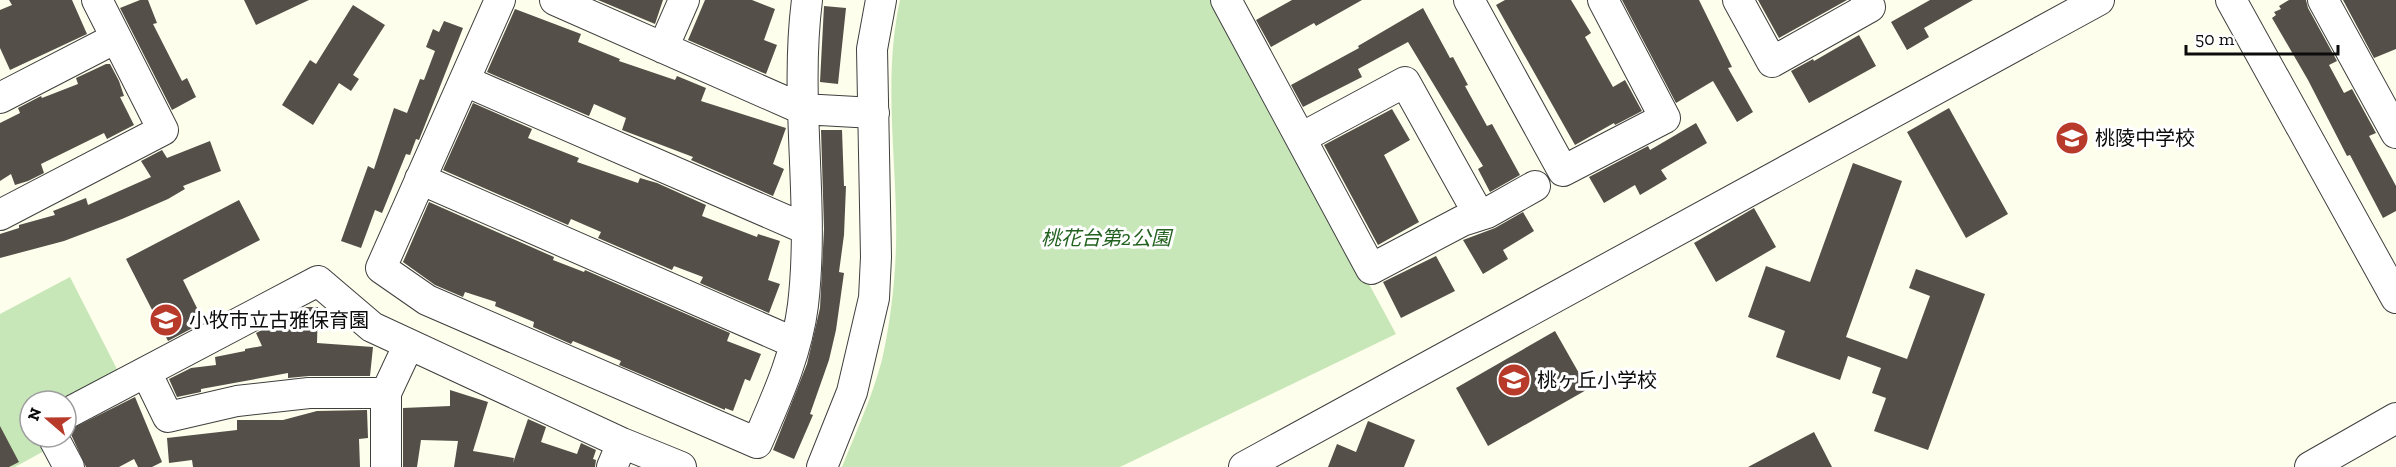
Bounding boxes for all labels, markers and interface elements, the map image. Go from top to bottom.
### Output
scale bar [2186,18,2338,56]
text: 50 m [2195,28,2235,50]
school or university icon: 桃陵中学校 [2054,120,2090,156]
place label: 桃陵中学校 [2095,126,2195,150]
park label: 桃花台第2公園 [1041,226,1174,250]
school or university icon: 小牧市立古雅保育園 [148,302,184,338]
place label: 小牧市立古雅保育園 [189,308,369,332]
school or university icon: 桃ヶ丘小学校 [1496,362,1532,398]
place label: 桃ヶ丘小学校 [1537,368,1657,392]
north arrow [18,389,78,449]
text: N [23,405,45,423]

